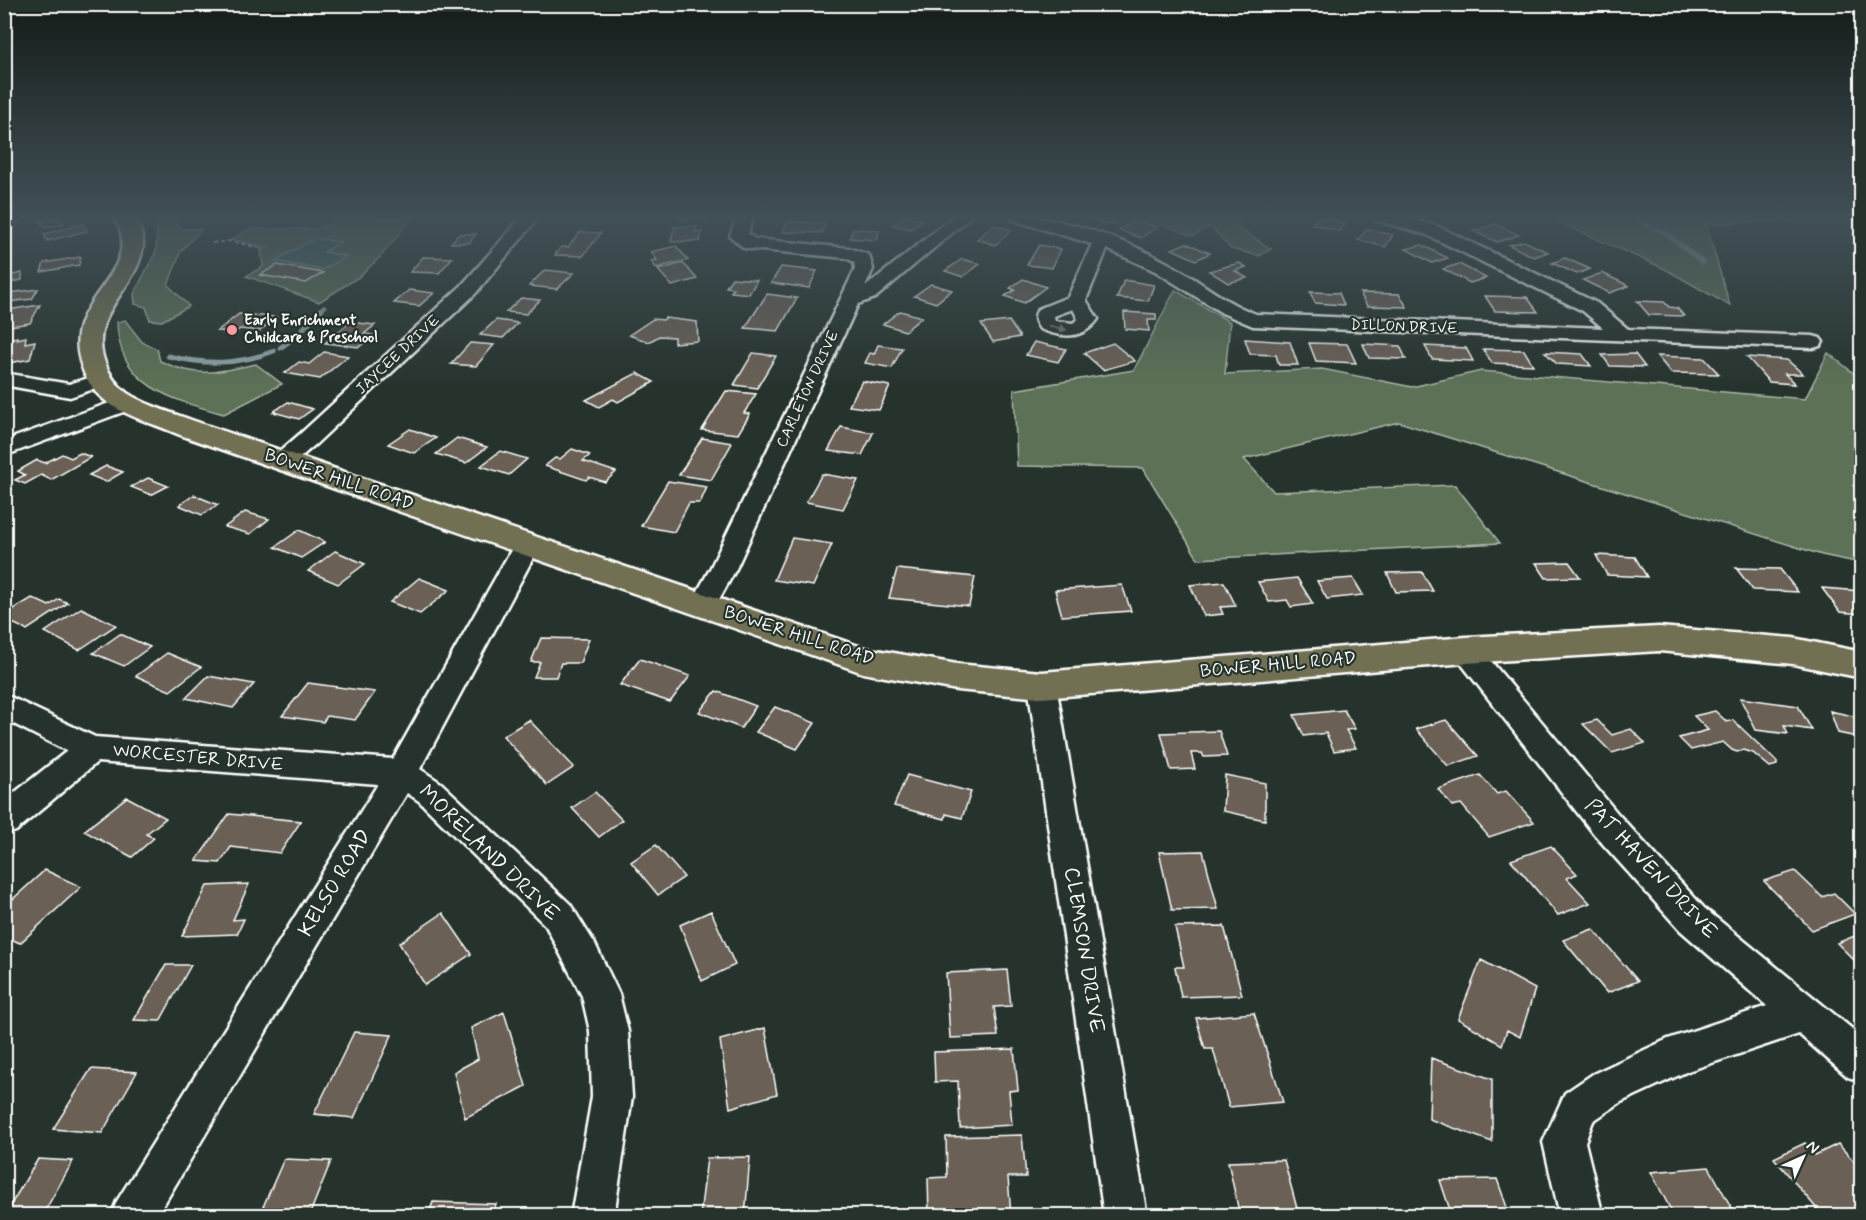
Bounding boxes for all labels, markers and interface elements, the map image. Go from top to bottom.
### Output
place label: Early Enrichment Childcare & Preschool [244,311,378,348]
street label: JAYCEE DRIVE [352,311,445,399]
street label: DILLON DRIVE [1350,315,1458,339]
marker: Early Enrichment Childcare & Preschool [225,323,239,337]
one-way arrow [1048,324,1067,333]
street label: CARLETON DRIVE [772,327,844,451]
street label: BOWER HILL ROAD [261,443,417,517]
street label: BOWER HILL ROAD [721,600,877,672]
street label: BOWER HILL ROAD [1199,646,1357,684]
street label: WORCESTER DRIVE [112,739,284,777]
street label: MORELAND DRIVE [412,778,566,928]
street label: PAT HAVEN DRIVE [1578,793,1724,946]
street label: KELSO ROAD [292,824,378,942]
street label: CLEMSON DRIVE [1057,865,1111,1035]
north arrow [1773,1127,1833,1187]
text: N [1801,1136,1824,1159]

